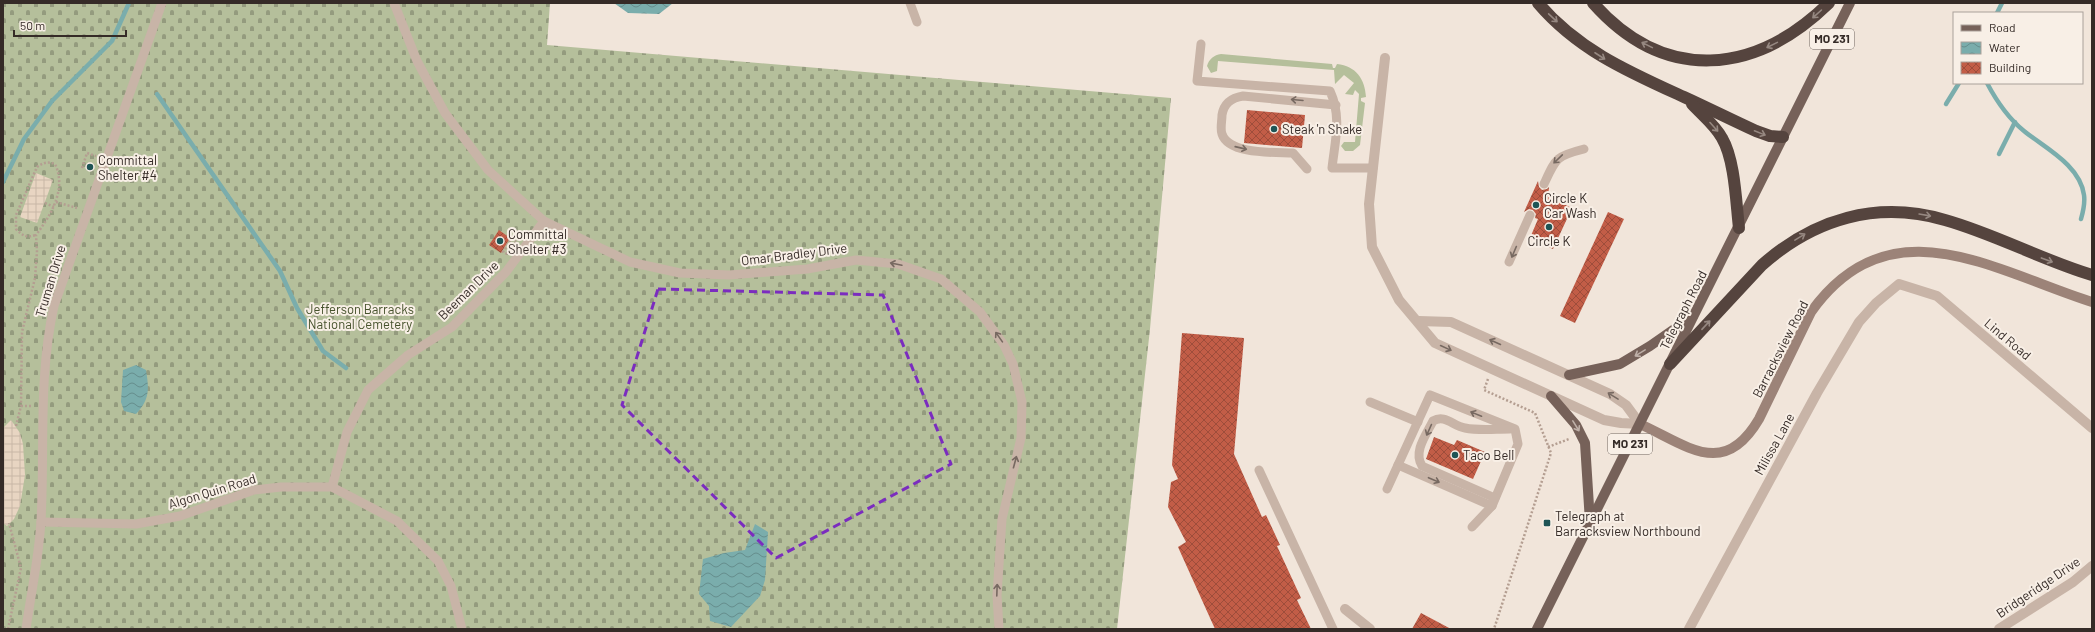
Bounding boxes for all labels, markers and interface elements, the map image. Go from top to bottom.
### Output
one-way arrow [1812,9,1822,18]
scale bar [14,12,126,38]
legend [1953,12,2083,84]
one-way arrow [1548,13,1558,23]
text: 50 m [20,18,45,32]
text: Road [1989,20,2016,34]
road number: MO 231 [1810,29,1854,49]
text: Water [1989,40,2021,54]
one-way arrow [1641,41,1653,48]
one-way arrow [1766,42,1778,49]
one-way arrow [1594,52,1605,60]
text: Building [1989,60,2031,74]
one-way arrow [1291,97,1304,104]
place label: Steak 'n Shake [1282,121,1362,137]
one-way arrow [1709,122,1718,132]
marker: Steak 'n Shake [1269,124,1279,134]
one-way arrow [1754,129,1766,137]
one-way arrow [1234,145,1247,153]
place label: Committal Shelter #4 [98,152,157,183]
one-way arrow [1553,154,1563,164]
marker: Committal Shelter #4 [85,162,95,172]
place label: Circle K Car Wash [1544,190,1596,221]
marker: Circle K Car Wash [1531,200,1541,210]
one-way arrow [1918,212,1931,220]
marker: Circle K [1544,222,1554,232]
place label: Committal Shelter #3 [508,226,567,257]
one-way arrow [1794,232,1806,240]
place label: Circle K [1527,233,1571,249]
marker: Committal Shelter #3 [495,236,505,246]
street label: Omar Bradley Drive [740,240,848,268]
street label: Truman Drive [31,243,69,319]
one-way arrow [1510,245,1517,257]
one-way arrow [2041,256,2053,264]
street label: Beeman Drive [434,257,502,323]
one-way arrow [890,259,903,267]
street label: Telegraph Road [1656,268,1710,352]
street label: Barracksview Road [1749,298,1811,400]
park label: Jefferson Barracks National Cemetery [306,301,414,332]
street label: Lind Road [1981,315,2035,363]
one-way arrow [1701,321,1710,331]
one-way arrow [994,332,1003,343]
one-way arrow [1490,338,1502,345]
one-way arrow [1439,345,1451,352]
one-way arrow [1634,348,1645,357]
one-way arrow [1607,392,1619,400]
one-way arrow [1471,409,1483,417]
street label: Milissa Lane [1750,410,1798,478]
one-way arrow [1572,420,1580,432]
one-way arrow [1425,423,1432,435]
road number: MO 231 [1608,434,1652,454]
place label: Taco Bell [1463,447,1514,463]
marker: Taco Bell [1450,450,1460,460]
one-way arrow [1012,456,1020,469]
street label: Algon Quin Road [166,470,258,512]
one-way arrow [1428,477,1440,485]
place label: Telegraph at Barracksview Northbound [1555,508,1701,539]
marker: Telegraph at Barracksview Northbound [1542,518,1552,528]
street label: Bridgeridge Drive [1993,553,2083,621]
one-way arrow [993,584,1001,597]

